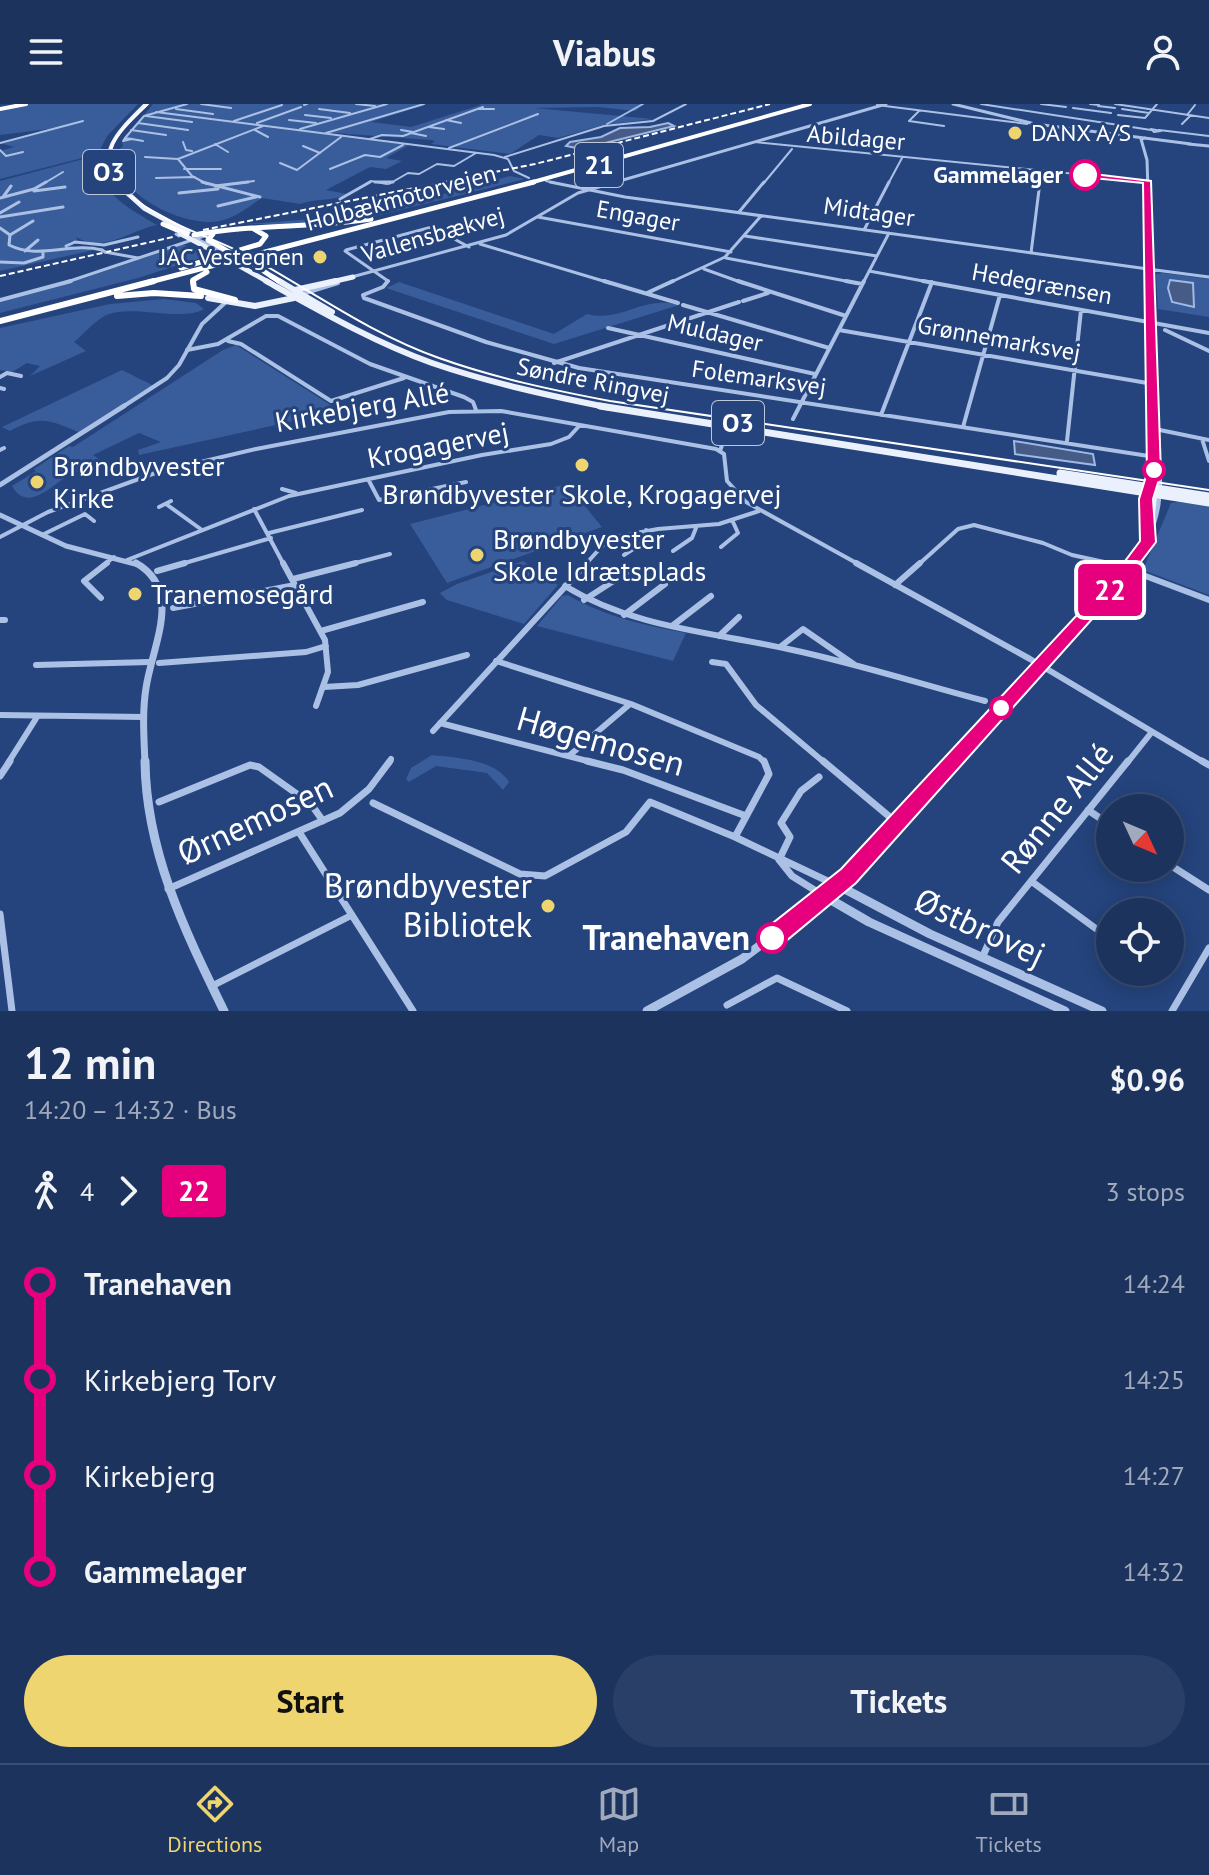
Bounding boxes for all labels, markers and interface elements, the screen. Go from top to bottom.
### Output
text: Viabus [553,29,656,76]
icon: menu [24,30,68,74]
icon: person [1141,30,1185,74]
place label: DANX A/S [1031,117,1131,148]
street label: Abildager [806,118,906,157]
marker: DANX A/S [1006,124,1024,142]
road number: 21 [575,143,623,187]
road number: O3 [83,150,135,194]
street label: Holbækmotorvejen [302,157,500,238]
place label: Gammelager [933,159,1064,190]
marker: Gammelager [1070,160,1100,190]
street label: Midtager [822,190,917,233]
street label: Engager [594,193,682,238]
street label: Vallensbækvej [357,199,508,270]
place label: JAC Vestegnen [158,241,304,272]
marker: JAC Vestegnen [311,248,329,266]
street label: Hedegrænsen [970,256,1115,311]
street label: Muldager [664,307,766,359]
street label: Grønnemarksvej [915,309,1083,368]
street label: Søndre Ringvej [514,351,672,411]
street label: Folemarksvej [690,353,828,402]
street label: Kirkebjerg Allé [272,373,452,440]
road number: O3 [712,401,764,445]
street label: Krogagervej [364,413,512,476]
place label: Brøndbyvester Kirke [53,447,225,516]
marker: Brøndbyvester Skole, Krogagervej [573,456,591,474]
unlabelled marker [1143,459,1165,481]
marker: Brøndbyvester Kirke [28,473,46,491]
place label: Brøndbyvester Skole, Krogagervej [382,475,782,512]
place label: Brøndbyvester Skole Idrætsplads [493,520,706,589]
marker: Brøndbyvester Skole Idrætsplads [468,546,486,564]
line badge: 22 [1074,564,1146,616]
text: 22 [1094,571,1126,608]
place label: Tranemosegård [151,575,334,612]
marker: Tranemosegård [126,585,144,603]
street label: Høgemosen [512,695,690,785]
unlabelled marker [990,697,1012,719]
street label: Rønne Allé [990,733,1123,882]
street label: Ørnemosen [170,764,339,874]
north arrow [1096,794,1184,882]
map controls [1096,794,1184,986]
place label: Brøndbyvester Bibliotek [324,863,532,946]
street label: Østbrovej [908,877,1053,975]
marker: Brøndbyvester Bibliotek [539,897,557,915]
button: locate [1096,898,1184,986]
place label: Tranehaven [582,915,750,959]
marker: Tranehaven [757,923,787,953]
text: 12 min [24,1034,156,1091]
text: $0.96 [1110,1060,1185,1099]
text: 14:20 – 14:32 · Bus [24,1093,237,1126]
icon: walk [24,1169,68,1213]
icon: forward [106,1169,150,1213]
text: 22 [178,1172,210,1209]
text: 4 [80,1175,94,1208]
text: 3 stops [1105,1175,1185,1208]
text: Tranehaven [84,1264,232,1303]
text: 14:24 [1123,1267,1185,1300]
text: Kirkebjerg Torv [84,1360,276,1399]
text: 14:25 [1123,1363,1185,1396]
text: Kirkebjerg [84,1456,216,1495]
text: 14:27 [1123,1459,1185,1492]
text: Gammelager [84,1552,246,1591]
text: 14:32 [1123,1555,1185,1588]
button: Start [24,1655,597,1747]
button: Tickets [613,1655,1185,1747]
tab: Directions [167,1782,262,1858]
tab: Map [597,1782,641,1858]
tab: Tickets [976,1782,1042,1858]

